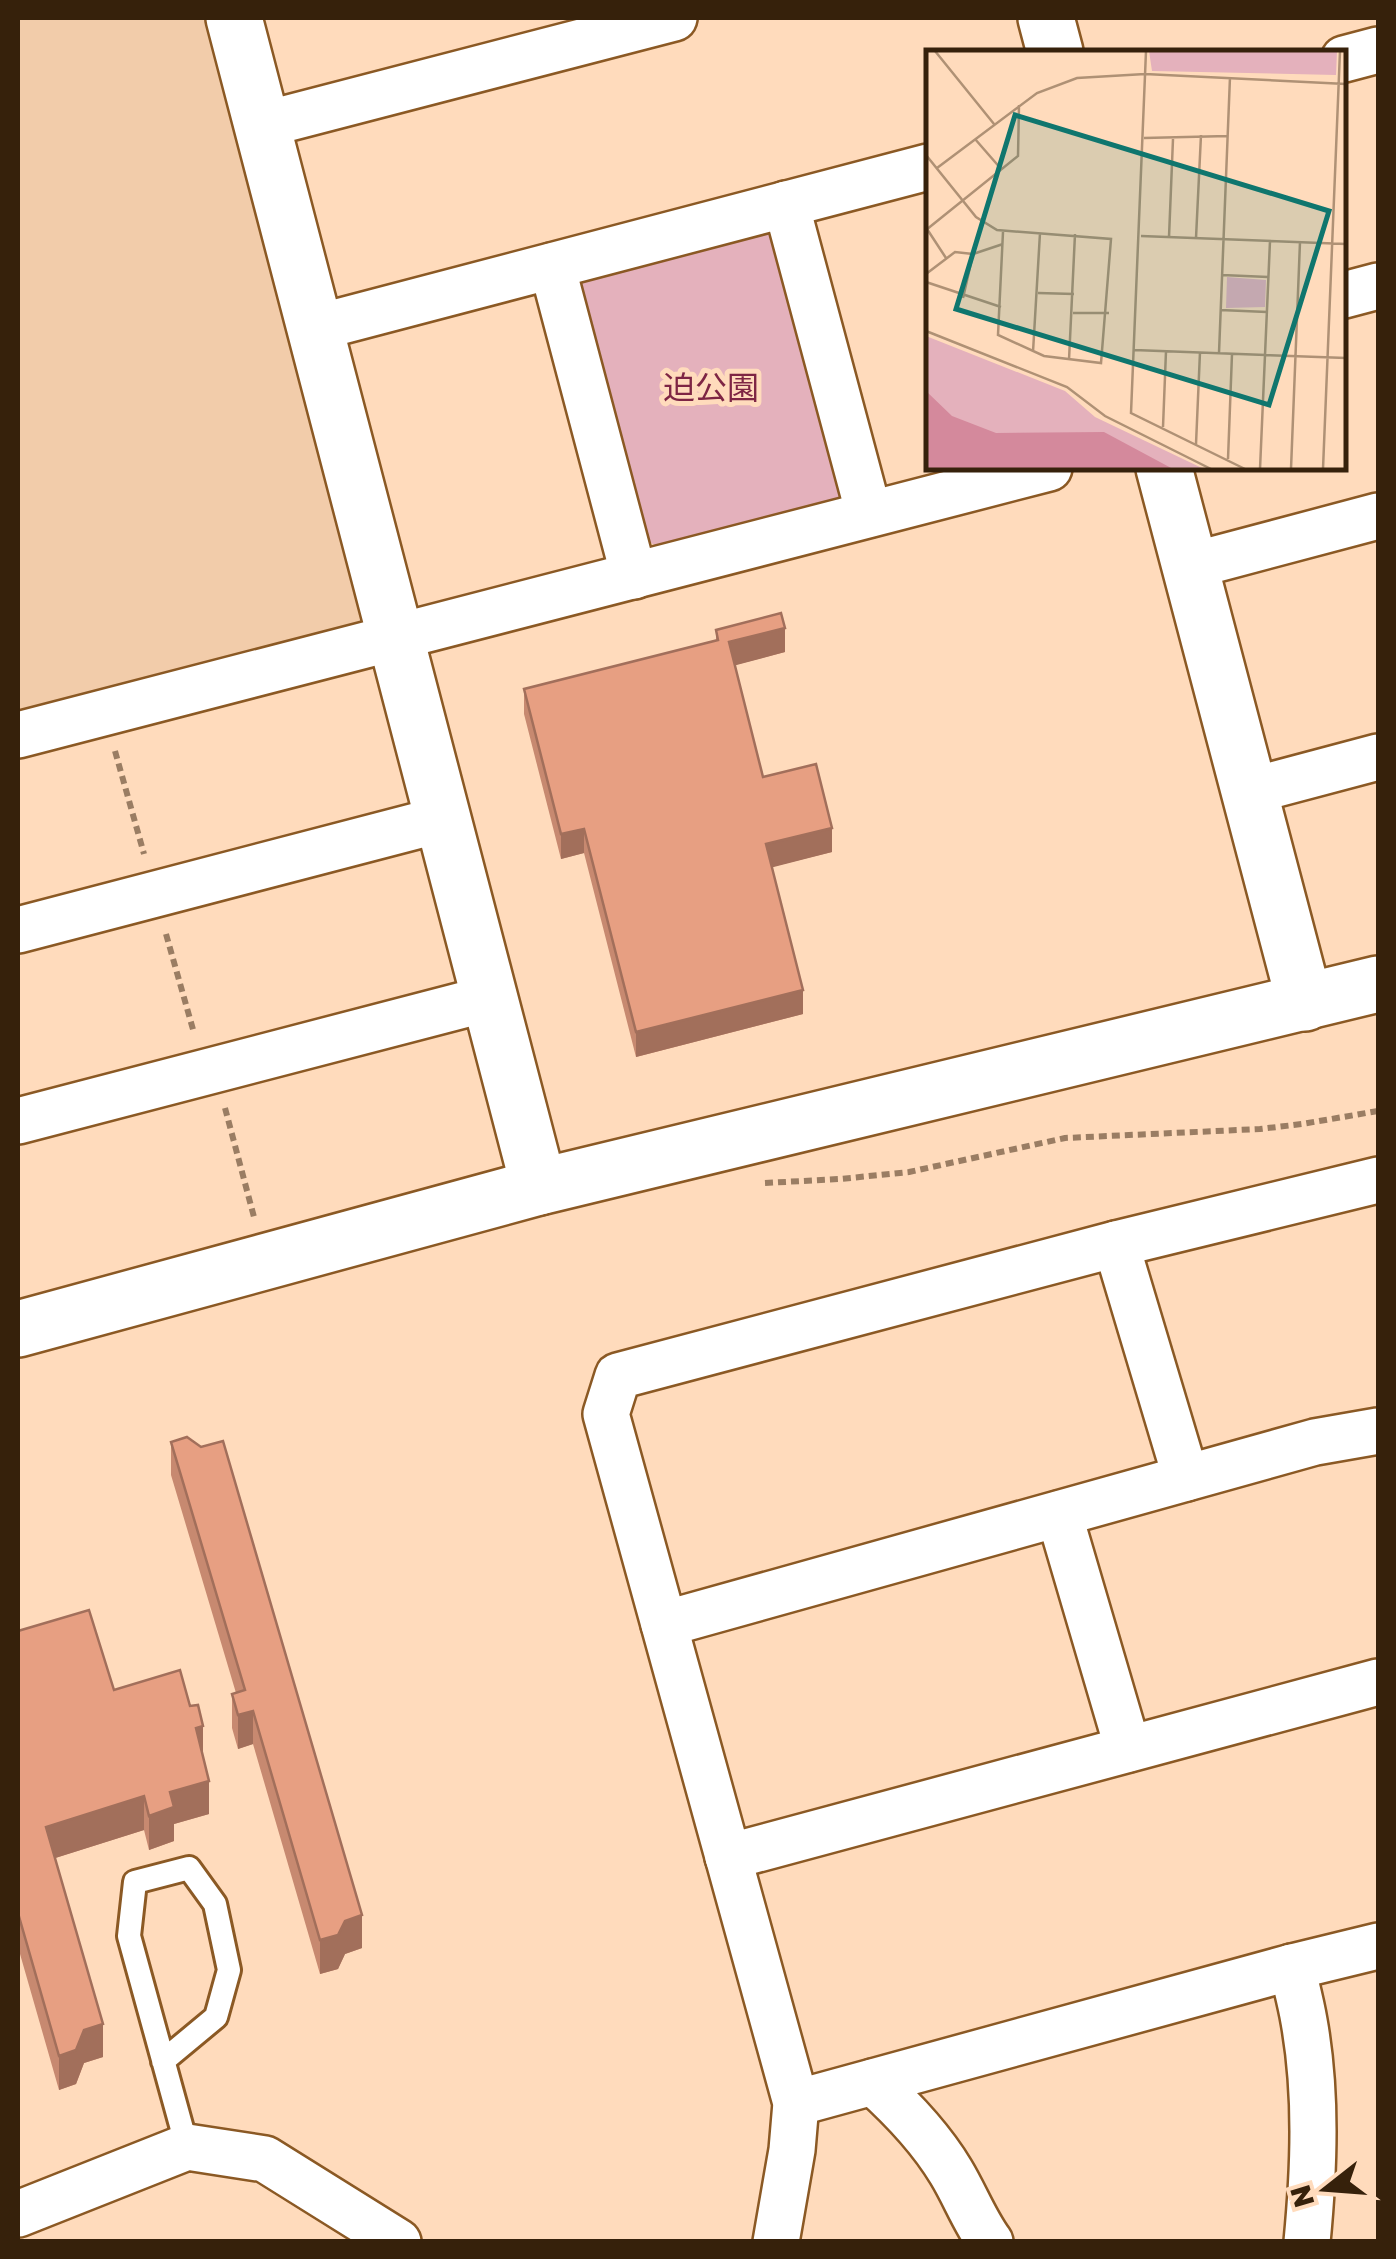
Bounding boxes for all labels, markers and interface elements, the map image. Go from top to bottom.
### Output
inset map [926,50,1346,470]
park label: 迫公園 [663,368,759,406]
north arrow [1276,2139,1376,2239]
text: N [1283,2181,1321,2211]

